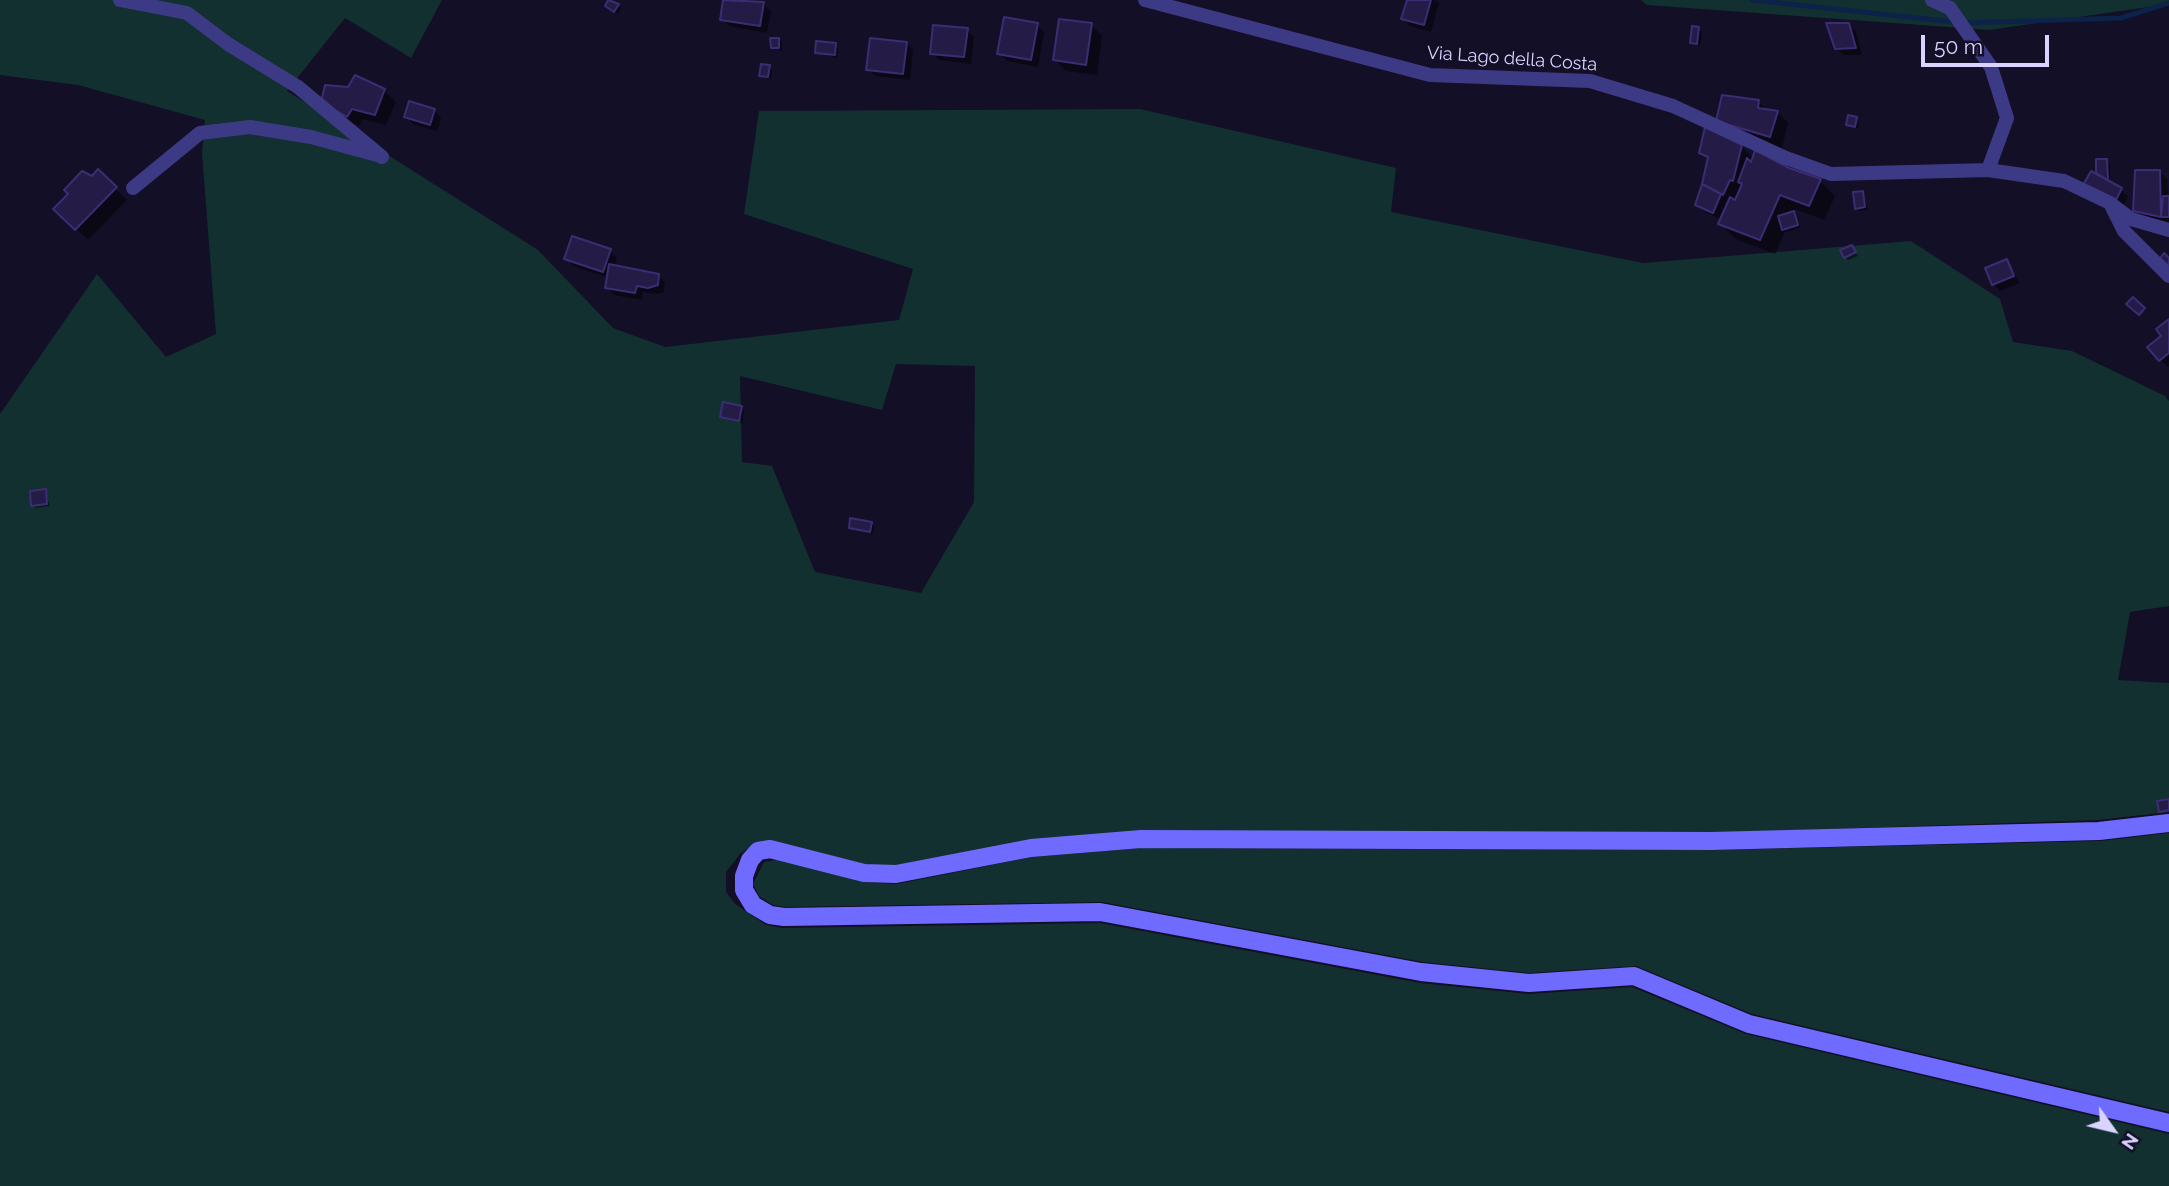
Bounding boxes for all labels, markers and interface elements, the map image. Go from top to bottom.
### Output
scale bar [1924,21,2052,65]
text: 50 m [1934,34,1983,59]
street label: Via Lago della Costa [1426,42,1598,76]
north arrow [2078,1095,2148,1165]
text: N [2117,1130,2144,1154]

